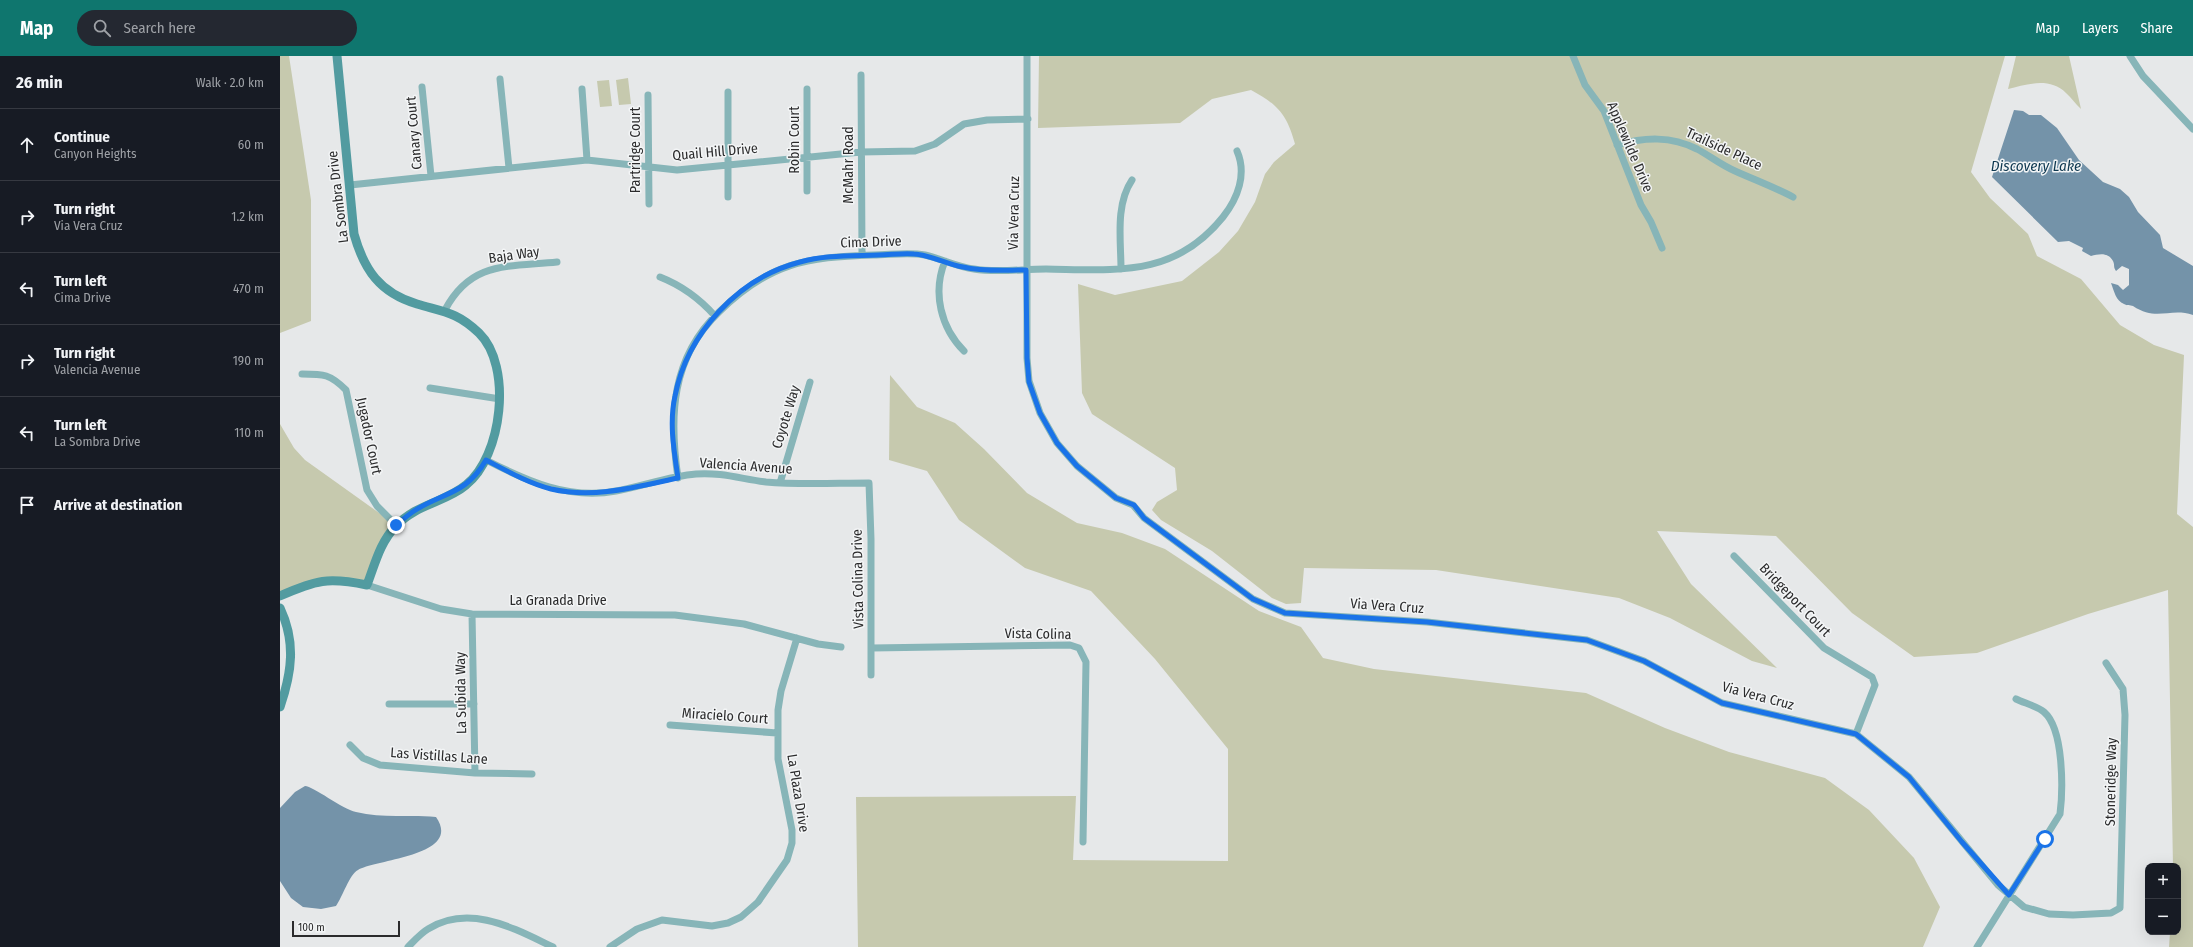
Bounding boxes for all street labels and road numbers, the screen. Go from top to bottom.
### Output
street label: Canary Court [402,95,426,170]
street label: Applewilde Drive [1603,99,1657,195]
street label: Partridge Court [627,106,644,193]
street label: Robin Court [786,106,803,174]
street label: Trailside Place [1683,124,1765,174]
street label: McMahr Road [840,126,857,204]
street label: Quail Hill Drive [672,140,759,164]
street label: La Sombra Drive [324,150,352,244]
street label: Via Vera Cruz [1005,176,1023,250]
street label: Cima Drive [840,232,902,252]
street label: Baja Way [488,243,541,267]
street label: Coyote Way [768,383,804,451]
street label: Jugador Court [353,396,386,476]
street label: Valencia Avenue [699,454,793,478]
street label: Vista Colina Drive [849,529,867,629]
street label: Bridgeport Court [1756,560,1835,641]
street label: La Granada Drive [509,592,607,609]
street label: Via Vera Cruz [1350,595,1425,617]
street label: Vista Colina [1004,625,1072,643]
street label: La Subida Way [452,651,470,734]
street label: Via Vera Cruz [1720,678,1796,714]
street label: Miracielo Court [681,705,769,728]
street label: Stoneridge Way [2102,737,2120,826]
street label: Las Vistillas Lane [390,744,488,768]
street label: La Plaza Drive [783,753,813,833]

